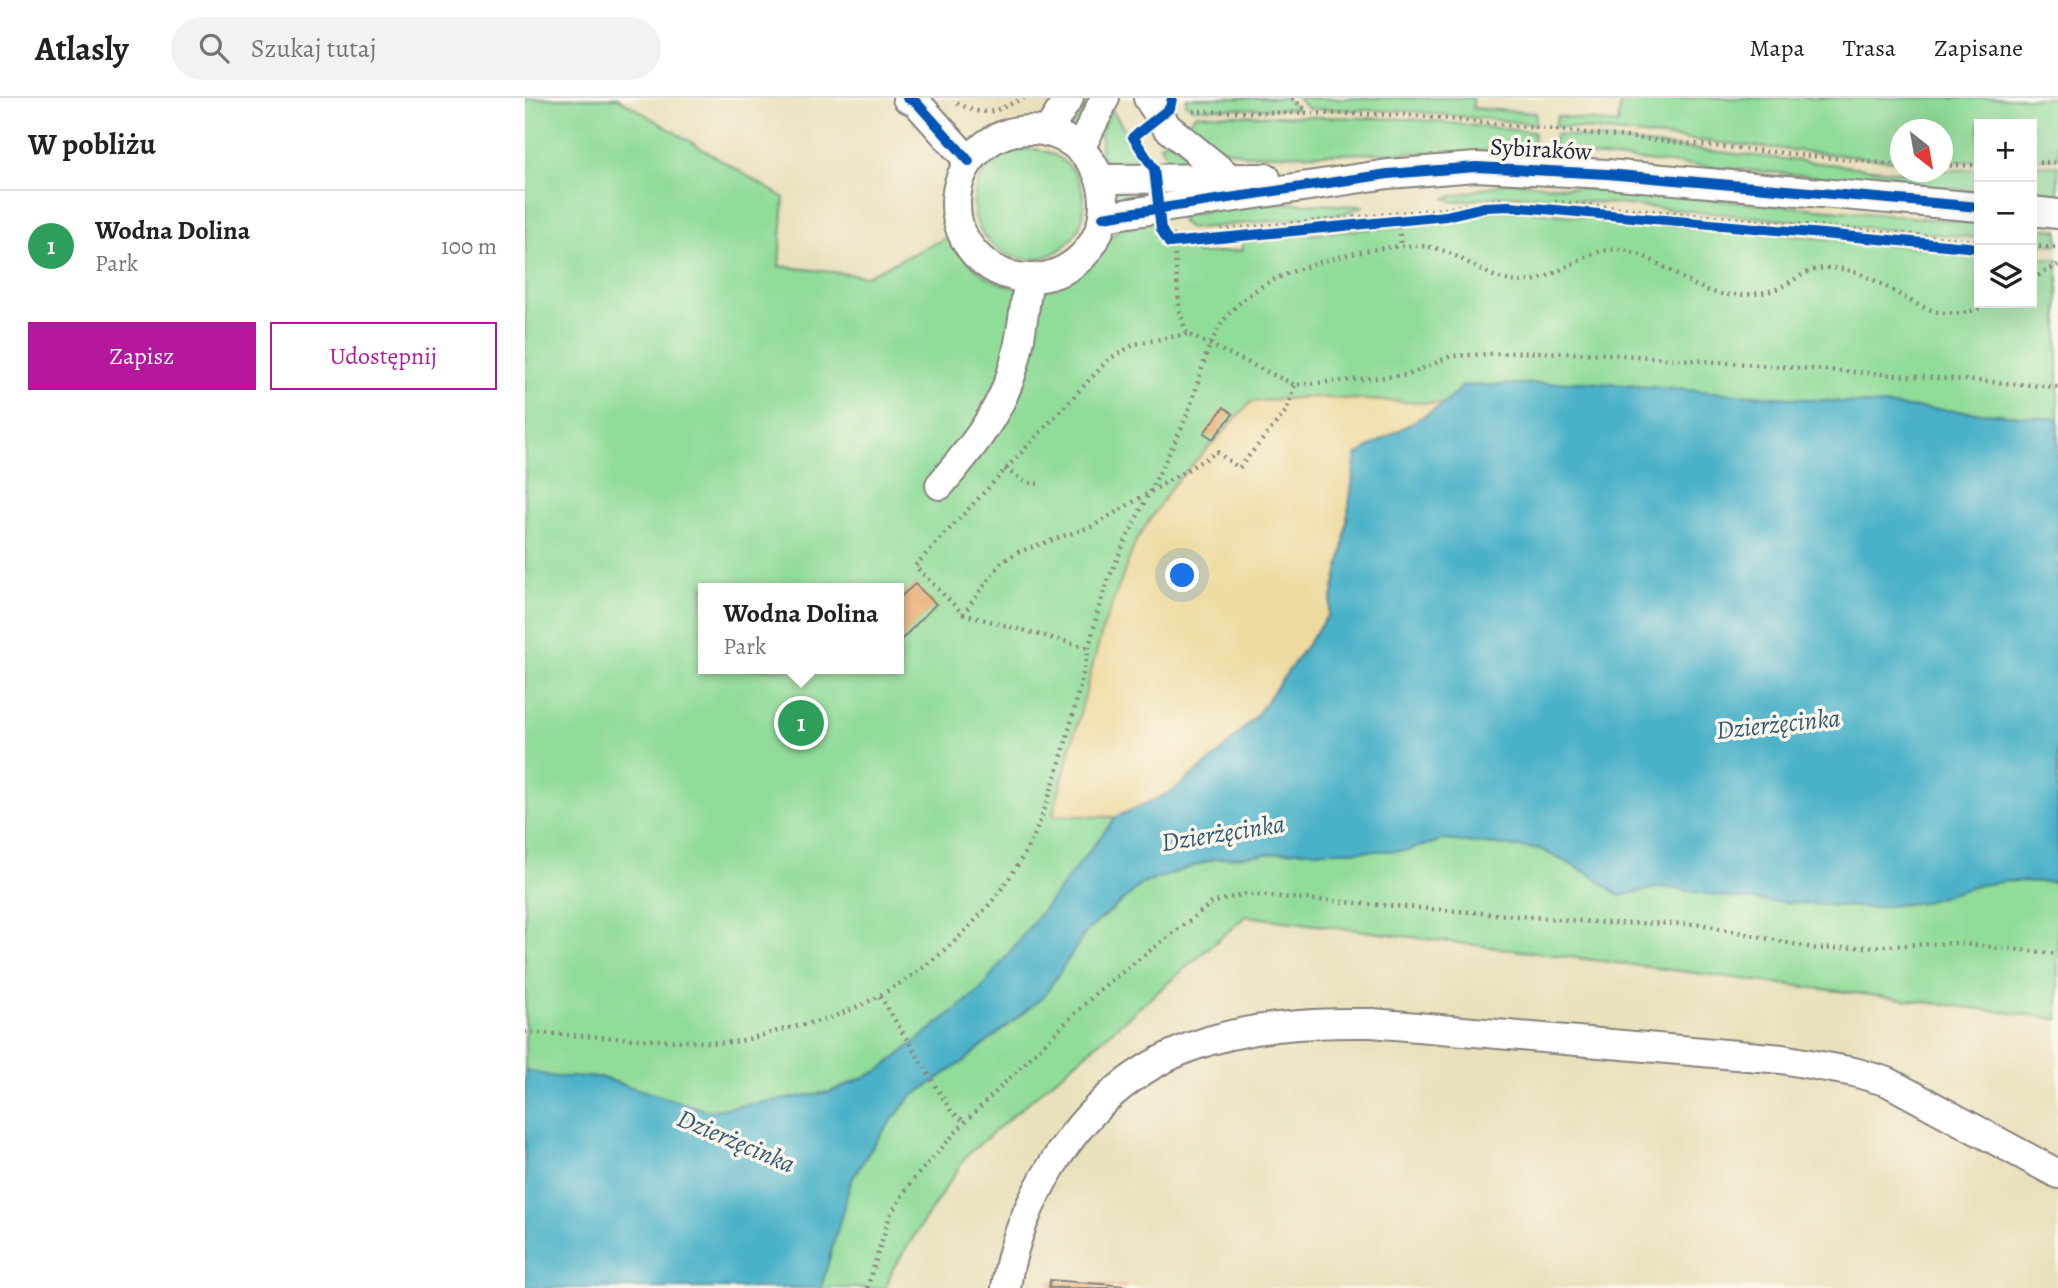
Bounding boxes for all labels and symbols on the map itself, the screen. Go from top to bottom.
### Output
north arrow [1890,119,1953,182]
street label: Sybiraków [1489,130,1593,168]
your location [1165,558,1199,592]
pin: 1 [778,697,824,749]
water label: Dzierżęcinka [1714,700,1842,748]
water label: Dzierżęcinka [1159,806,1287,860]
water label: Dzierżęcinka [672,1101,800,1181]

